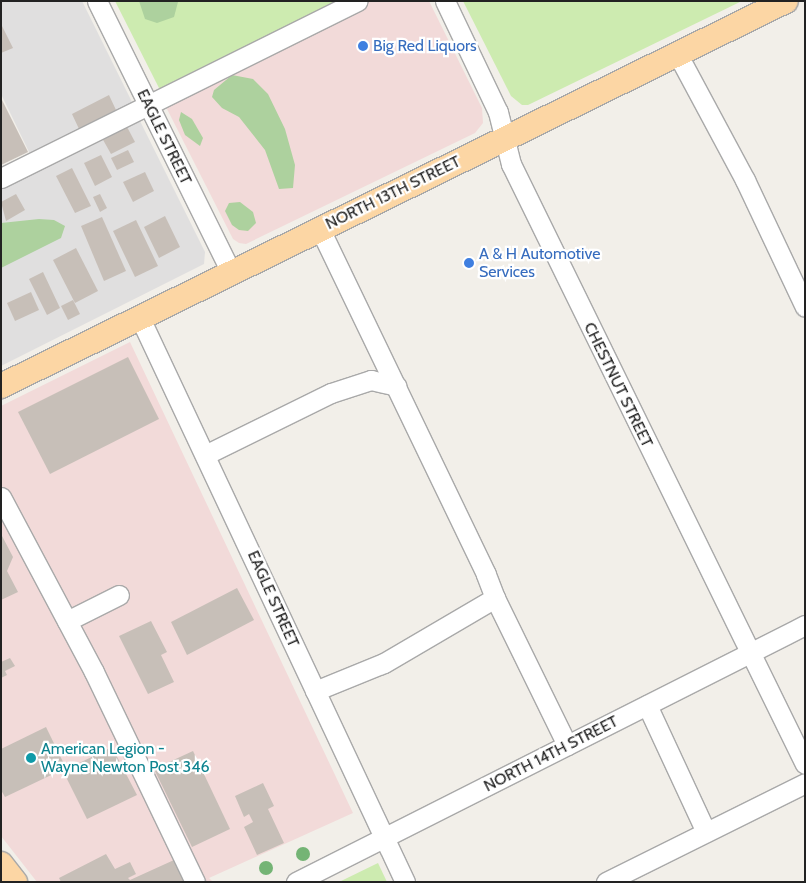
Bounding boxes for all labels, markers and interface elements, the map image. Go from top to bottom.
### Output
place label: Big Red Liquors [373,36,477,56]
marker: Big Red Liquors [357,40,369,52]
street label: EAGLE STREET [133,86,195,188]
street label: NORTH 13TH STREET [322,152,464,234]
place label: A & H Automotive Services [479,244,600,282]
marker: A & H Automotive Services [463,257,475,269]
street label: CHESTNUT STREET [579,319,657,451]
street label: EAGLE STREET [243,548,303,650]
street label: NORTH 14TH STREET [481,712,621,796]
place label: American Legion - Wayne Newton Post 346 [41,739,210,777]
marker: American Legion - Wayne Newton Post 346 [25,752,37,764]

